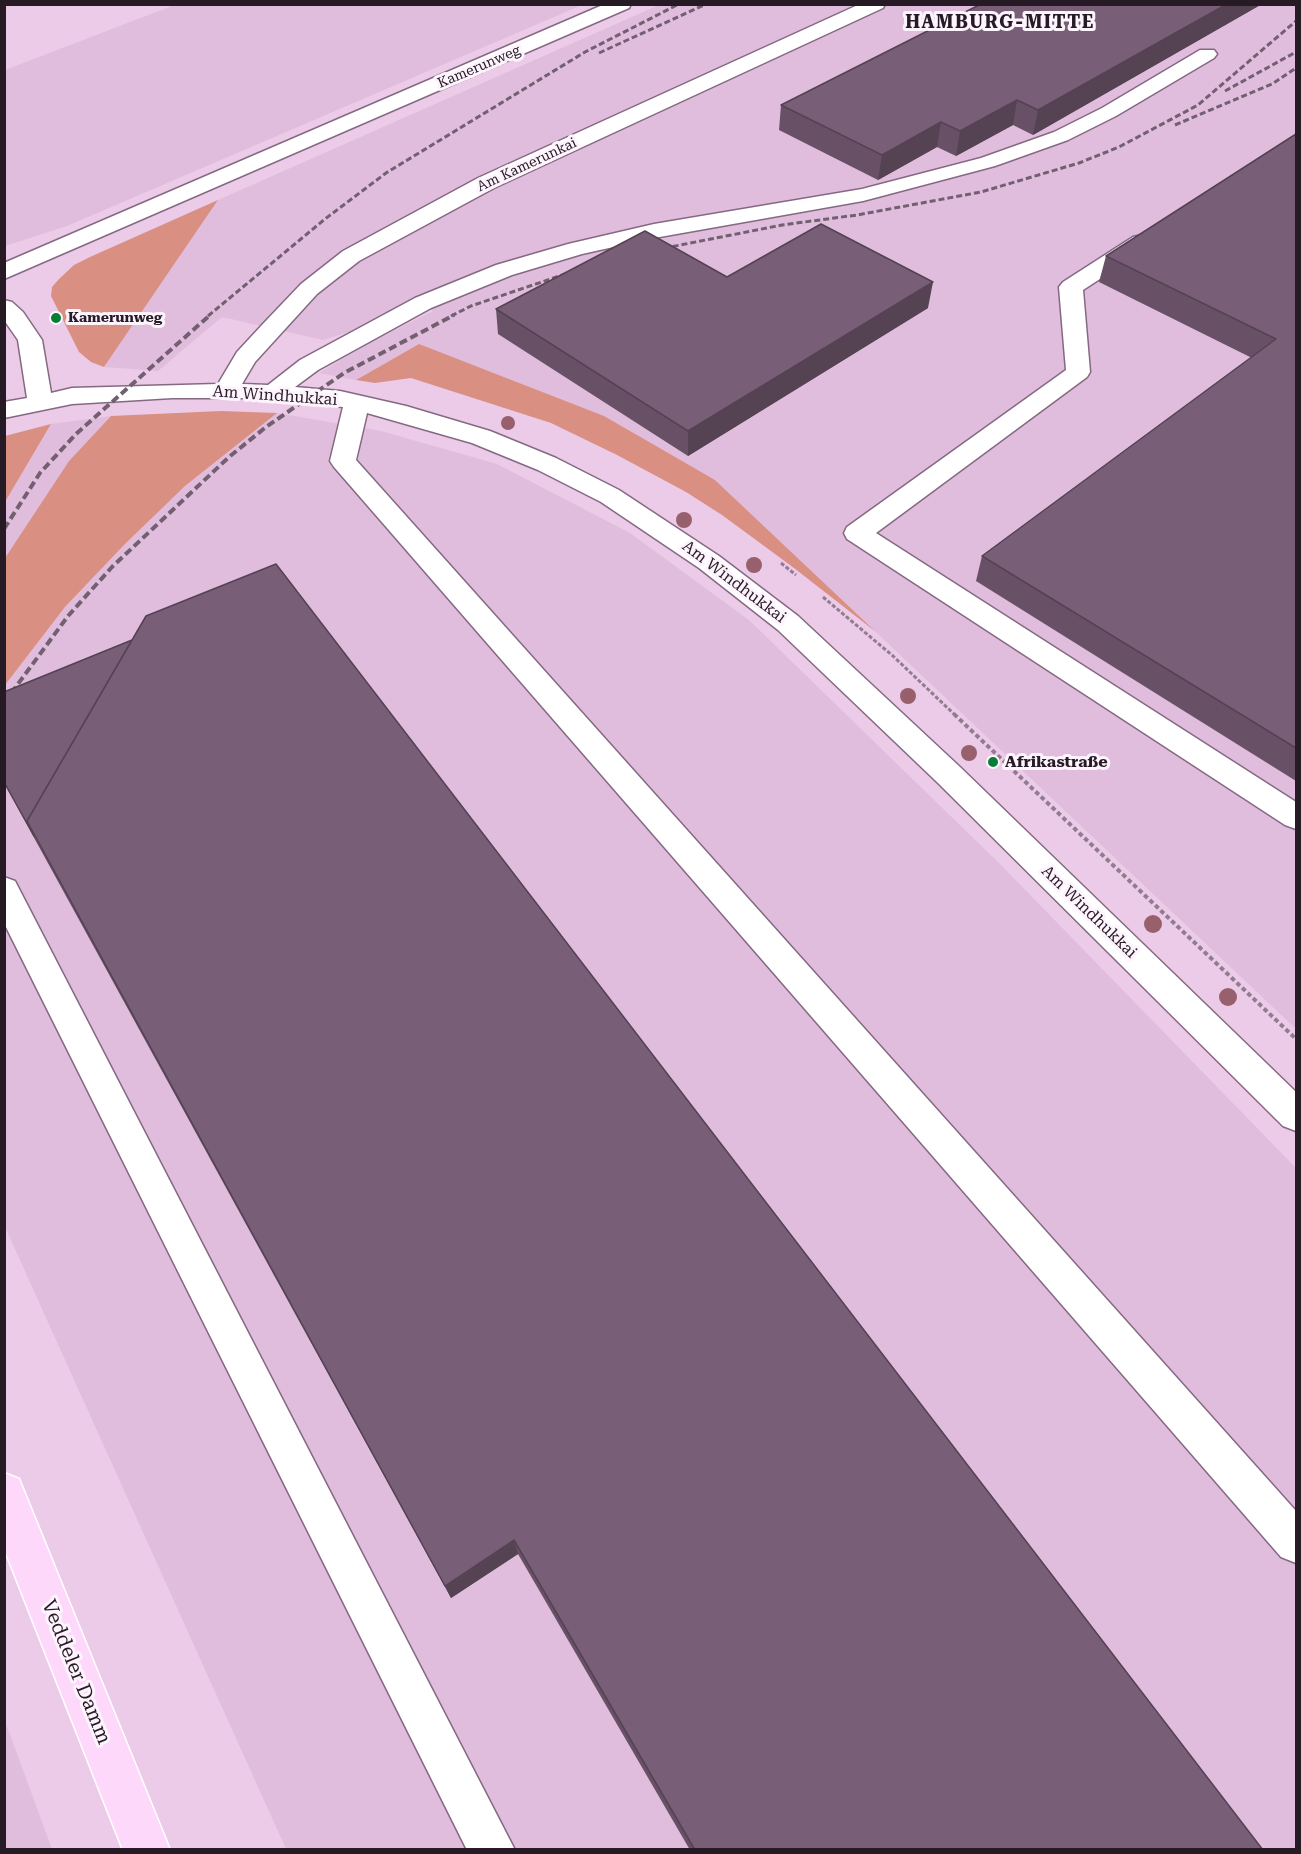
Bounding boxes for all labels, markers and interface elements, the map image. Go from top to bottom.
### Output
district label: HAMBURG-MITTE [905,12,1095,34]
street label: Kamerunweg [435,42,523,92]
street label: Am Kamerunkai [475,135,579,195]
place label: Kamerunweg [68,310,162,326]
marker: Kamerunweg [49,311,63,325]
street label: Am Windhukkai [212,382,338,410]
street label: Am Windhukkai [678,537,790,627]
place label: Afrikastraße [1005,752,1108,772]
marker: Afrikastraße [986,755,1000,769]
street label: Am Windhukkai [1037,862,1141,962]
street label: Veddeler Damm [36,1596,116,1748]

